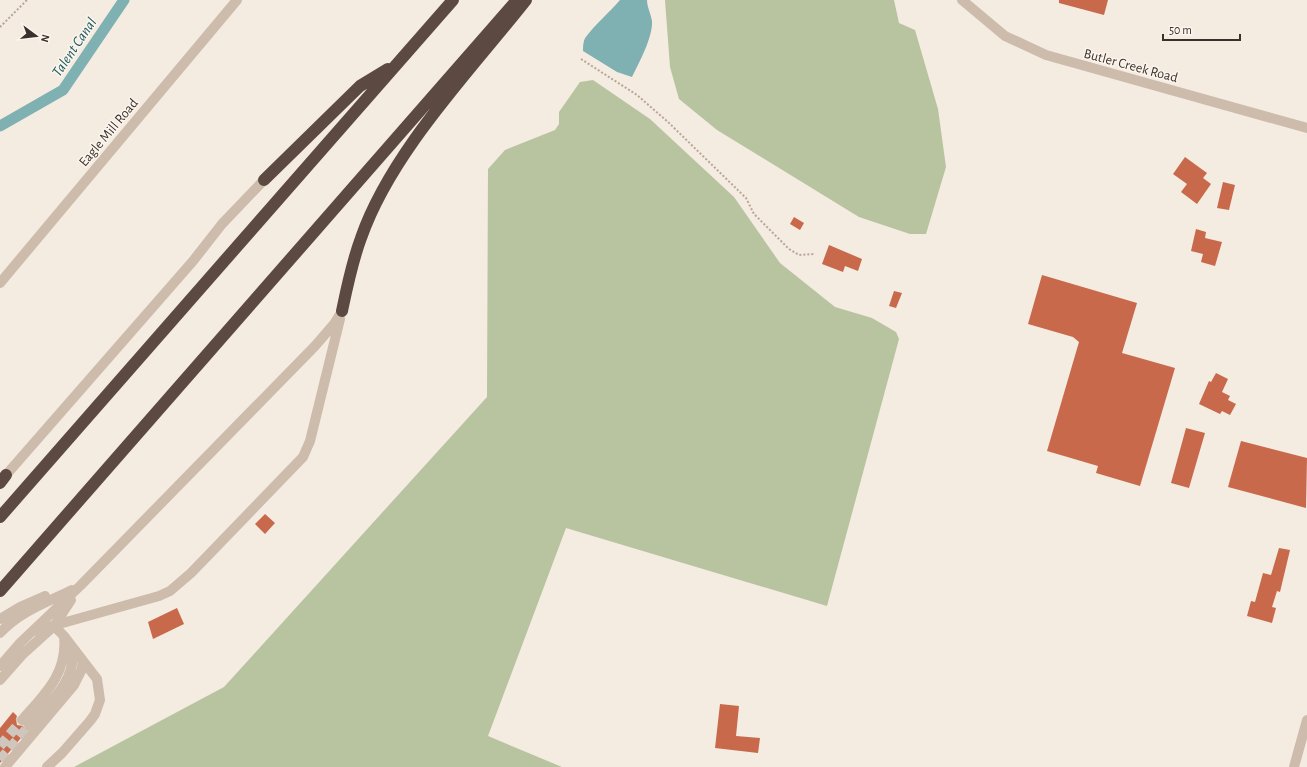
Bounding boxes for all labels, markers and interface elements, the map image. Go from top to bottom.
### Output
water label: Talent Canal [49,15,100,79]
north arrow [16,16,56,56]
scale bar [1163,16,1240,42]
text: 50 m [1169,24,1192,36]
text: N [39,33,51,44]
street label: Butler Creek Road [1082,47,1179,85]
street label: Eagle Mill Road [77,96,141,169]

